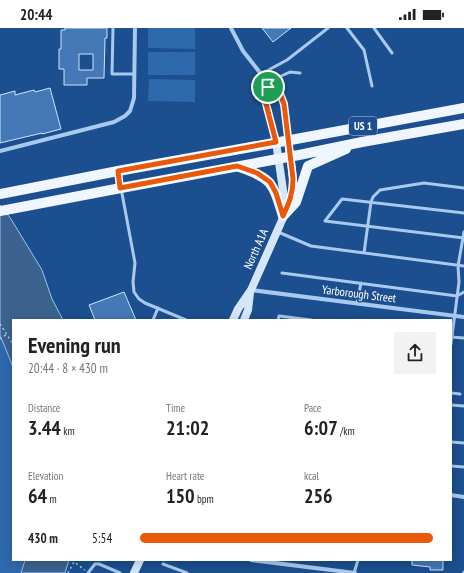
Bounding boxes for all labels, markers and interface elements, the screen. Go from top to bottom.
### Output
text: 20:44 [20,5,52,24]
pin [251,70,285,104]
icon: arrive [257,76,279,98]
road number: US 1 [349,117,377,135]
street label: North A1A [240,226,271,271]
street label: Yarborough Street [321,282,398,306]
text: Evening run [28,331,121,359]
button: share [394,332,436,374]
text: 20:44 · 8 × 430 m [28,360,108,377]
text: Distance [28,401,60,415]
text: Time [166,401,185,415]
text: Pace [304,401,321,415]
text: 3.44 [28,415,61,441]
text: 21:02 [166,415,209,441]
text: 6:07 [304,415,338,441]
text: km [61,424,75,438]
text: /km [338,424,355,438]
text: Elevation [28,469,63,483]
text: Heart rate [166,469,204,483]
text: kcal [304,469,319,483]
text: 64 [28,483,47,509]
text: 150 [166,483,195,509]
text: 256 [304,483,333,509]
text: m [47,492,57,506]
text: bpm [195,492,214,506]
text: 430 m [28,530,58,547]
text: 5:54 [92,530,112,547]

